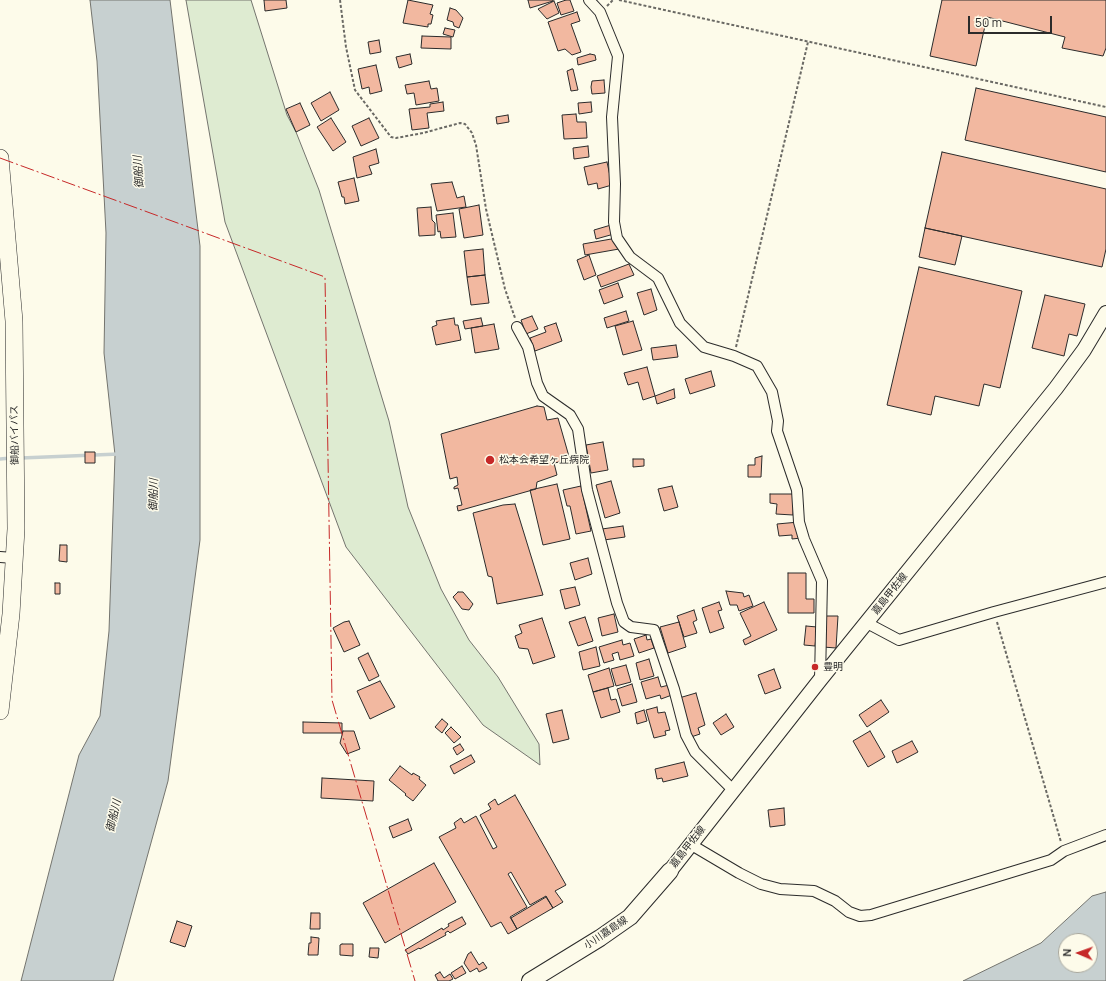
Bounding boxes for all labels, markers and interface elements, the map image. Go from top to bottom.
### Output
scale bar [970,8,1054,34]
text: 50 m [975,14,1002,31]
water label: 御船川 [131,155,147,189]
street label: 御船バイパス [8,405,22,465]
marker: 松本会希望ヶ丘病院 [484,454,496,466]
place label: 松本会希望ヶ丘病院 [499,454,589,466]
water label: 御船川 [147,478,161,512]
street label: 嘉島甲佐線 [870,571,910,617]
place label: 豊明 [823,661,843,673]
marker: 豊明 [810,662,820,672]
water label: 御船川 [104,798,124,834]
street label: 嘉島甲佐線 [668,824,708,870]
street label: 小川嘉島線 [582,914,630,952]
north arrow [1058,933,1098,973]
text: N [1059,948,1074,957]

